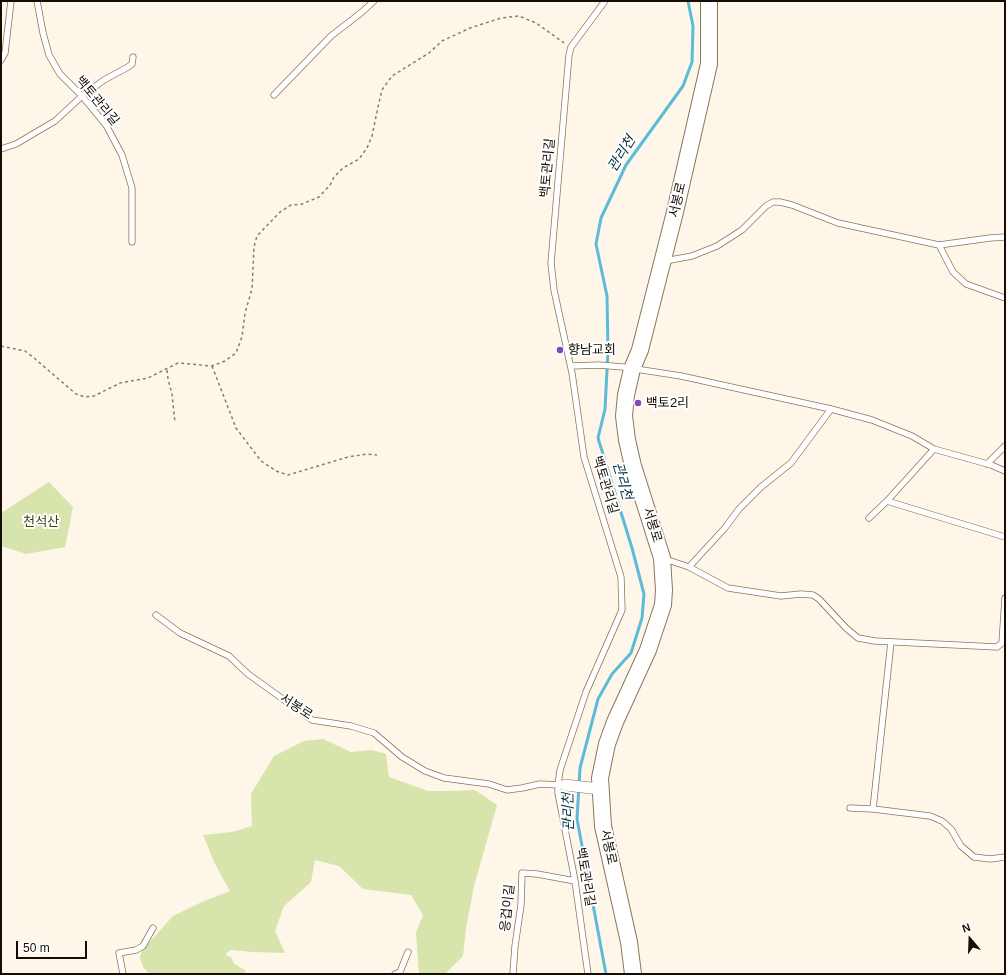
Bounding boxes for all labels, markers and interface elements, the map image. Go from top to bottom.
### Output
street label: 백토관리길 [72,73,122,129]
water label: 관리천 [605,133,639,175]
street label: 백토관리길 [538,138,558,198]
street label: 서봉로 [666,181,690,219]
place label: 향남교회 [568,342,616,358]
marker: 향남교회 [555,345,565,355]
place label: 백토2리 [646,395,689,411]
marker: 백토2리 [633,398,643,408]
street label: 백토관리길 [589,454,621,516]
water label: 관리천 [609,460,635,502]
street label: 서봉로 [639,506,665,544]
park label: 천석산 [23,514,59,530]
street label: 서봉로 [277,691,315,723]
water label: 관리천 [560,793,578,831]
street label: 서봉로 [597,828,619,866]
street label: 백토관리길 [572,846,598,908]
street label: 응겁이길 [498,883,518,933]
north arrow [950,919,990,959]
text: N [960,921,972,935]
scale bar [18,933,89,959]
text: 50 m [23,941,50,955]

